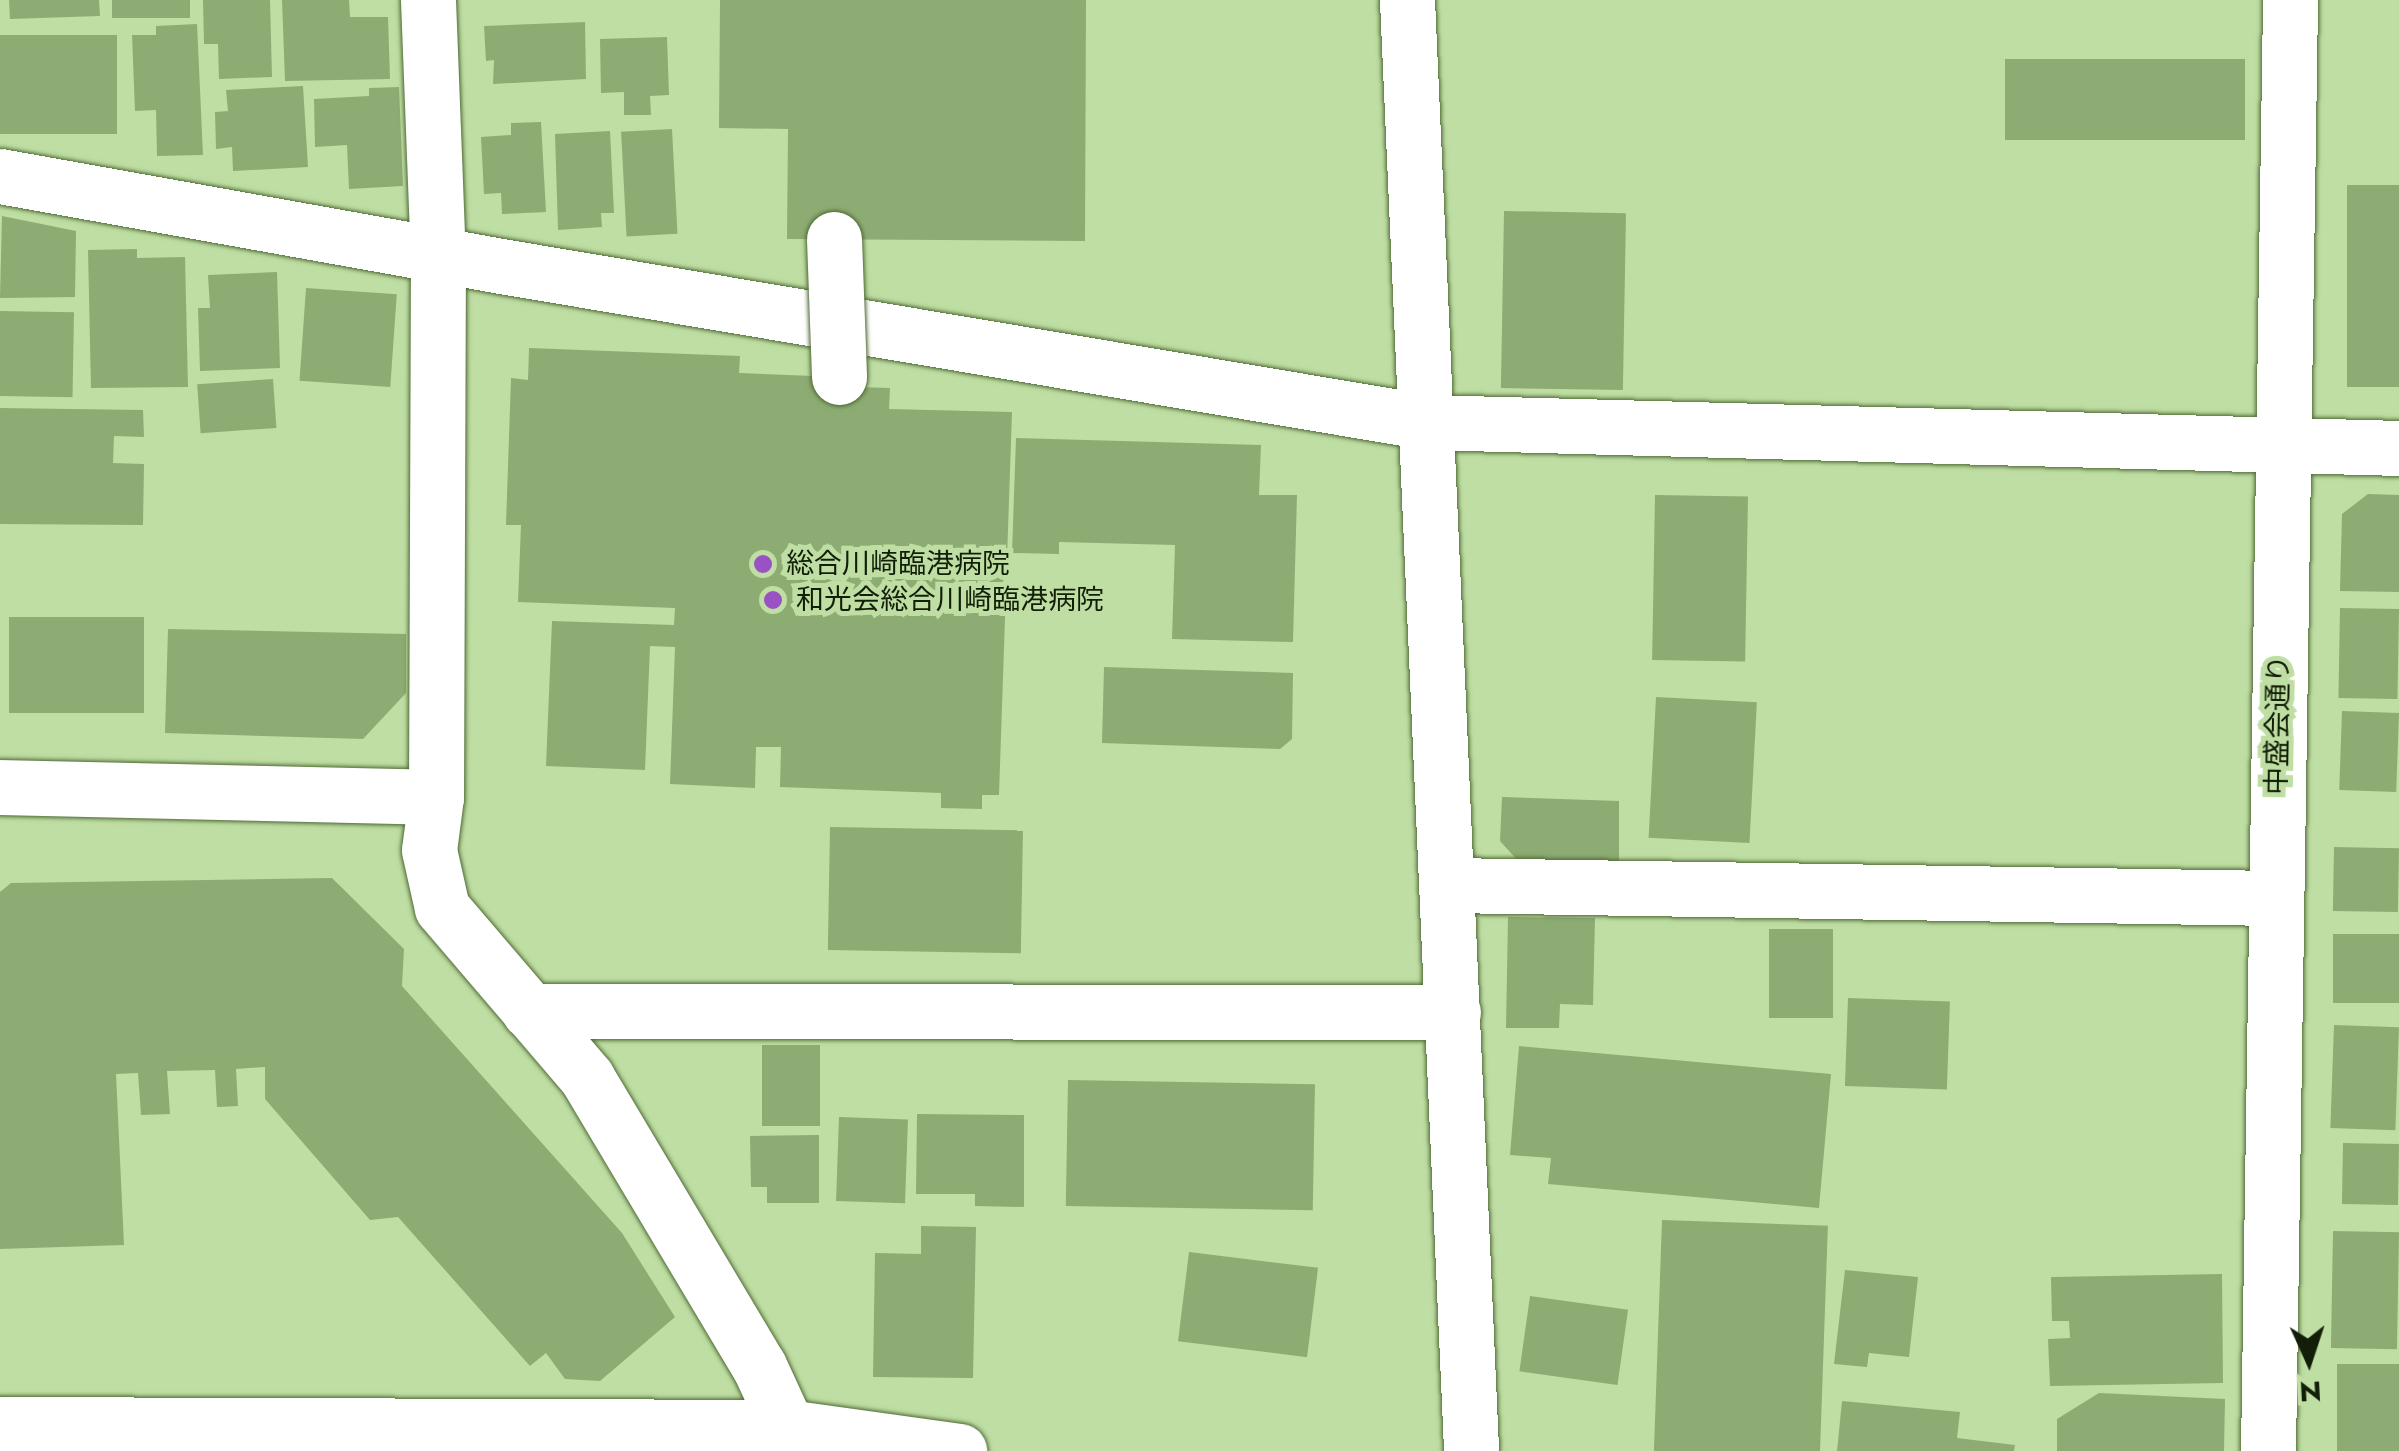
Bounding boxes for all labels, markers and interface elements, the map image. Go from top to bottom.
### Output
place label: 総合川崎臨港病院 [786,547,1010,581]
marker: 総合川崎臨港病院 [750,551,776,577]
place label: 和光会総合川崎臨港病院 [796,583,1104,617]
marker: 和光会総合川崎臨港病院 [760,587,786,613]
street label: 中盛会通り [2260,655,2296,795]
north arrow [2259,1311,2359,1411]
text: N [2298,1370,2323,1413]

